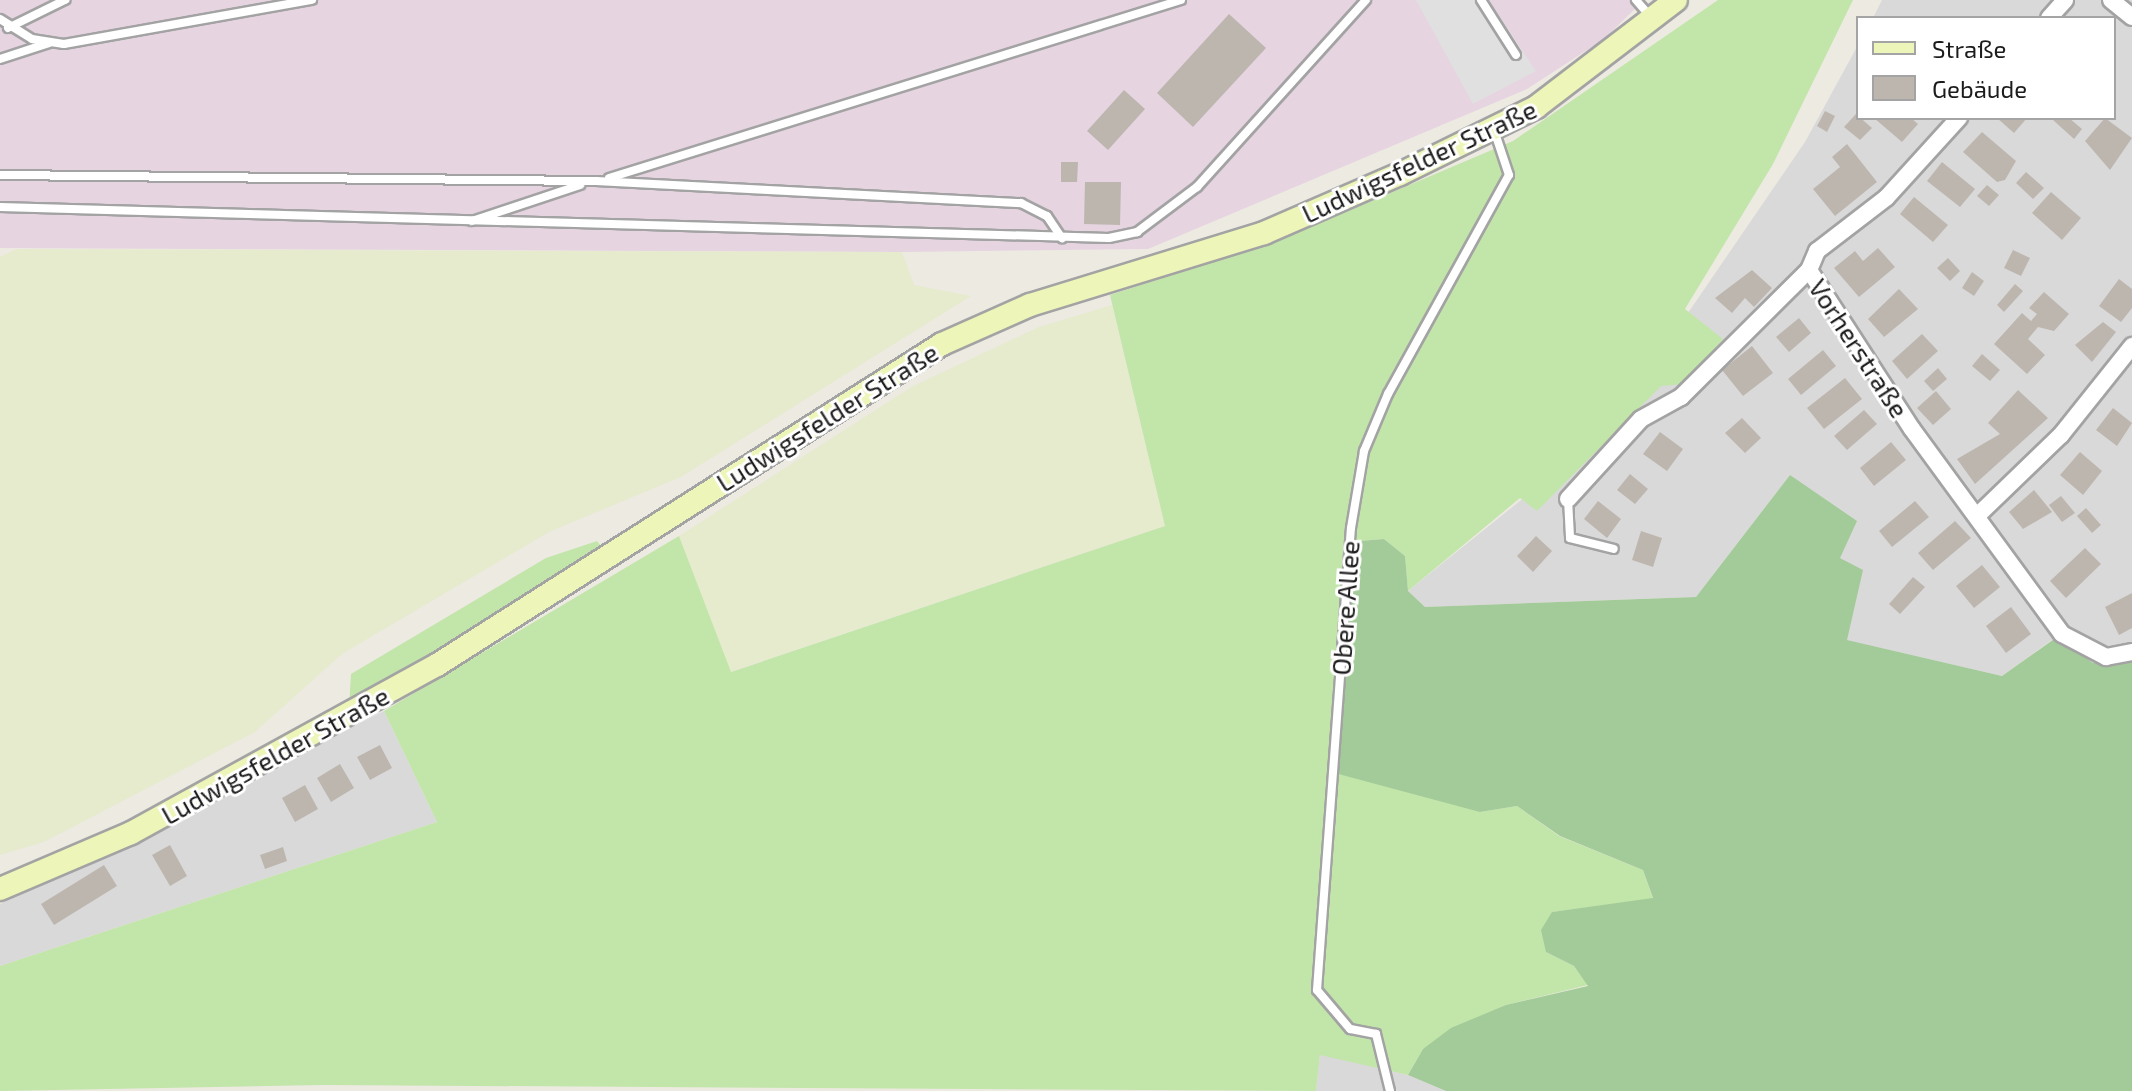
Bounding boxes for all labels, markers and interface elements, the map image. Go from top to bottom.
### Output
legend [1856,16,2116,120]
text: Straße [1932,34,2006,63]
text: Gebäude [1932,74,2027,103]
street label: Ludwigsfelder Straße [1297,93,1541,229]
street label: Vorherstraße [1803,273,1915,423]
street label: Ludwigsfelder Straße [710,336,944,498]
street label: Obere Allee [1325,539,1365,677]
street label: Ludwigsfelder Straße [156,679,394,831]

